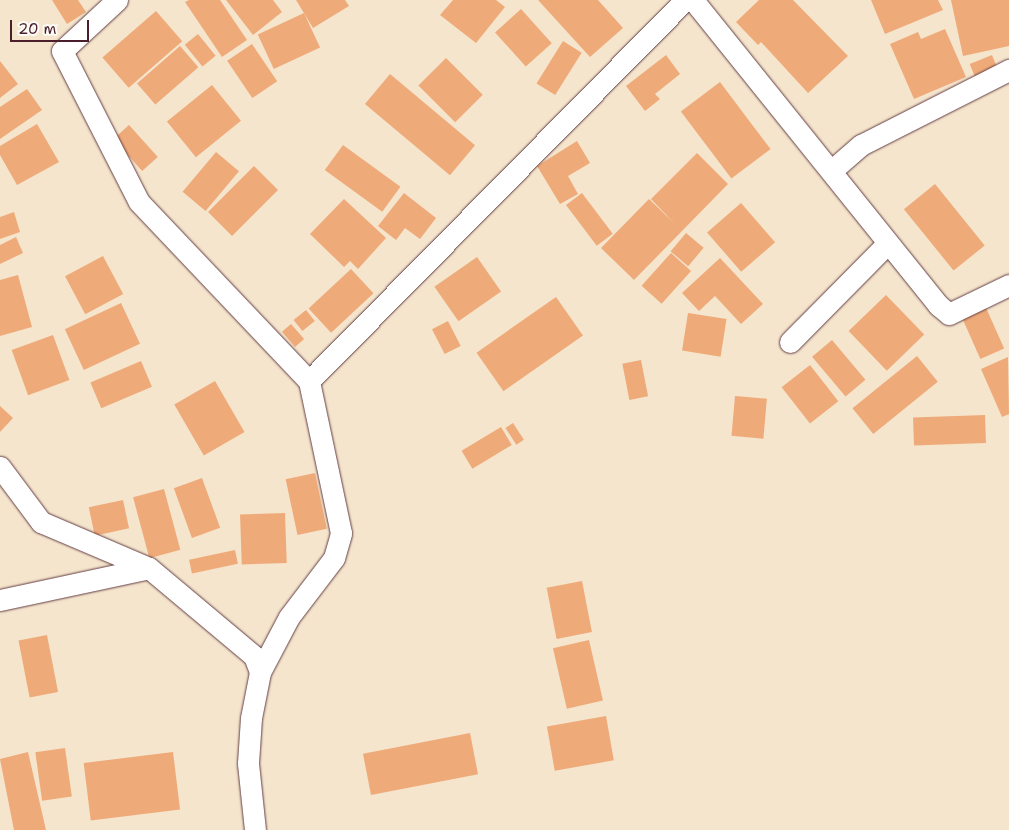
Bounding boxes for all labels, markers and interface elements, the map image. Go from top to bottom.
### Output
scale bar [12,10,91,42]
text: 20 m [18,19,57,39]

